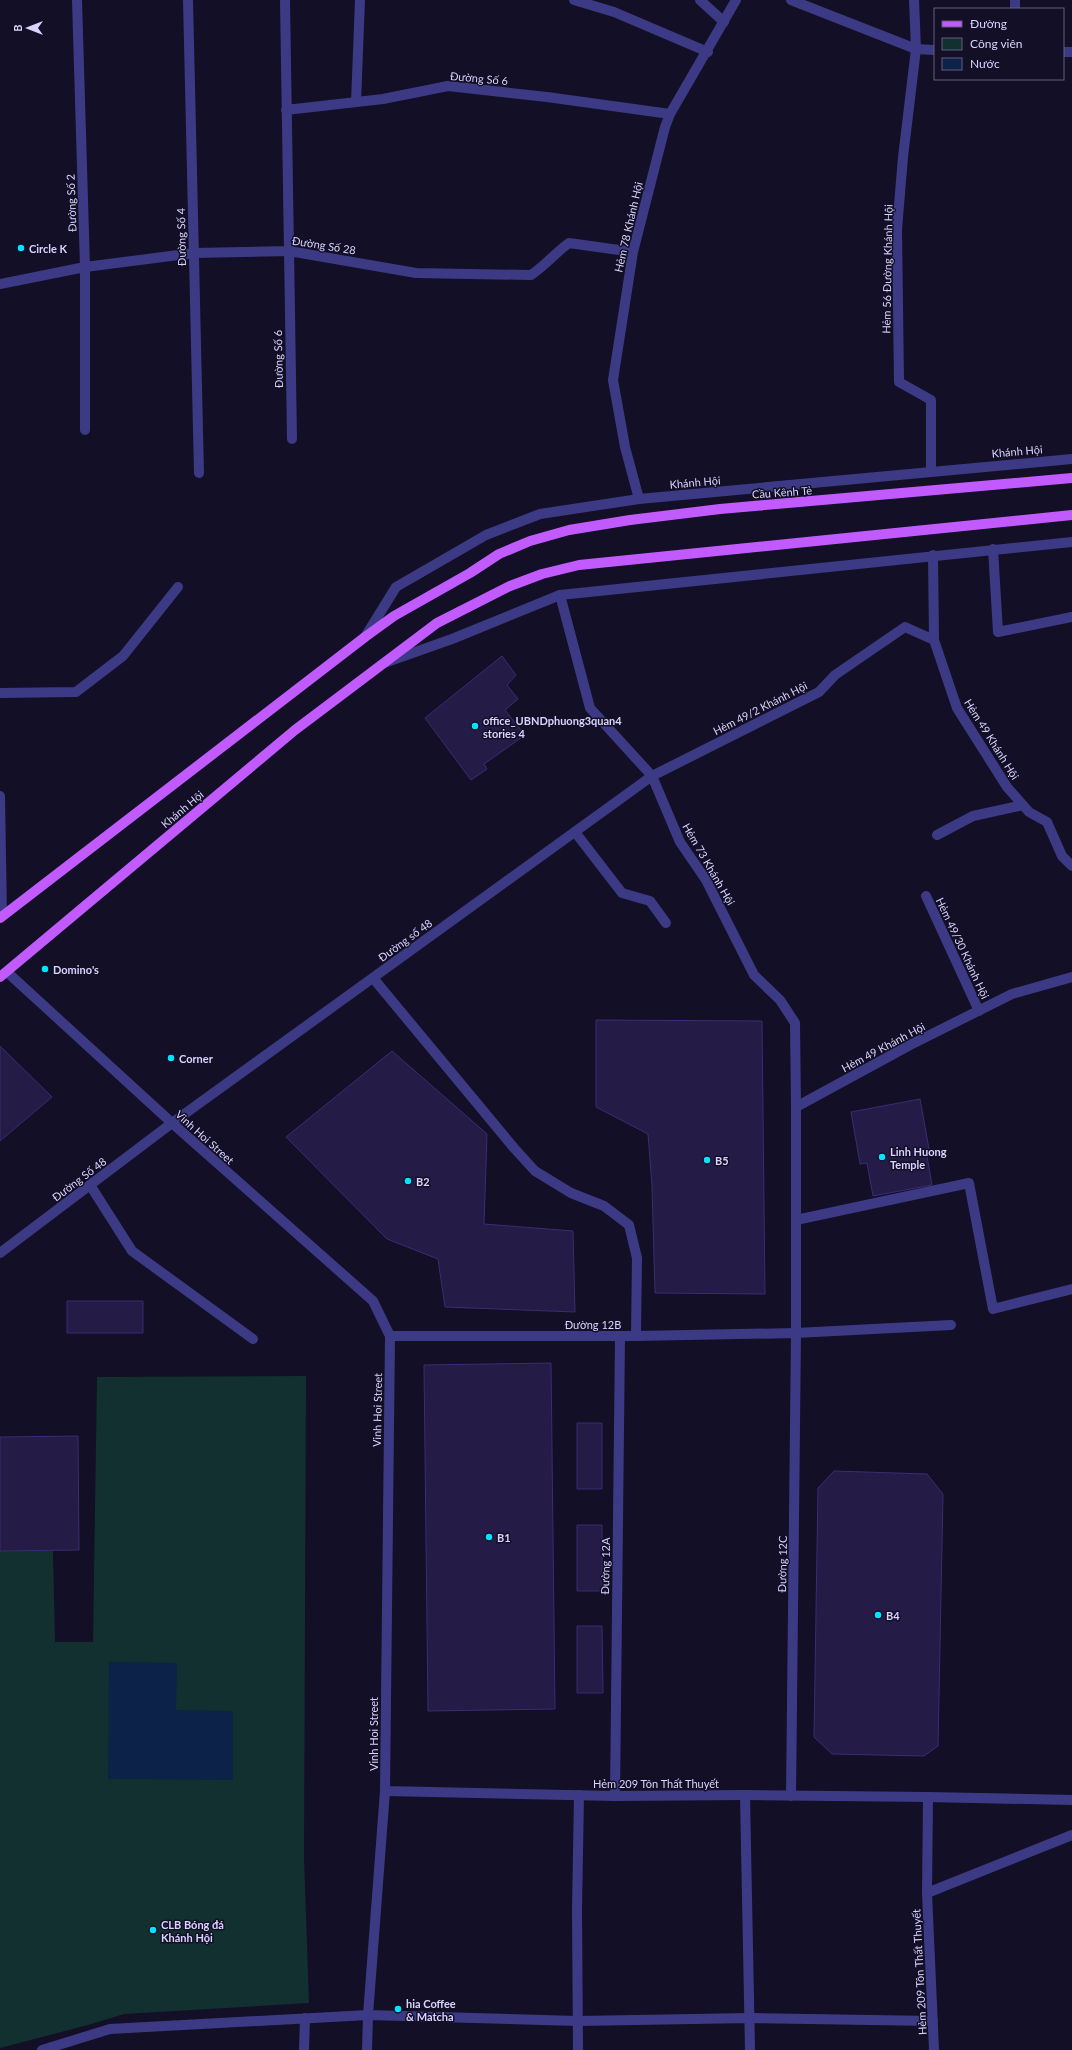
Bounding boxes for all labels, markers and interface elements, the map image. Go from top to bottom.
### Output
north arrow [8,8,48,48]
legend [934,8,1064,80]
text: Đường [970,16,1007,31]
text: B [11,24,24,32]
text: Công viên [970,36,1023,51]
text: Nước [970,56,1000,71]
street label: Đường Số 6 [450,69,508,87]
street label: Đường Số 2 [63,174,79,232]
street label: Hẻm 78 Khánh Hội [611,180,645,274]
street label: Hẻm 56 Đường Khánh Hội [879,204,895,334]
street label: Đường Số 4 [174,207,188,266]
street label: Đường Số 28 [291,234,357,256]
place label: Circle K [29,242,68,255]
marker: Circle K [16,243,26,253]
street label: Đường Số 6 [271,330,285,388]
street label: Khánh Hội [991,442,1043,460]
street label: Khánh Hội [669,473,721,491]
street label: Cầu Kênh Tẻ [752,483,813,501]
street label: Hẻm 49/2 Khánh Hội [711,678,810,737]
street label: Hẻm 49 Khánh Hội [962,696,1022,782]
place label: office_UBNDphuong3quan4 stories 4 [483,714,622,740]
marker: office_UBNDphuong3quan4 stories 4 [470,721,480,731]
street label: Khánh Hội [158,787,206,830]
street label: Hẻm 73 Khánh Hội [680,821,738,908]
street label: Hẻm 49/30 Khánh Hội [934,895,992,1001]
street label: Đường số 48 [376,916,434,964]
place label: Domino's [53,963,99,976]
marker: Domino's [40,964,50,974]
street label: Hẻm 49 Khánh Hội [839,1019,927,1074]
place label: Corner [179,1052,214,1065]
marker: Corner [166,1053,176,1063]
street label: Vinh Hoi Street [173,1107,237,1167]
place label: Linh Huong Temple [890,1145,947,1171]
marker: Linh Huong Temple [877,1152,887,1162]
street label: Đường Số 48 [49,1154,109,1204]
place label: B5 [715,1154,729,1167]
marker: B5 [702,1155,712,1165]
place label: B2 [416,1175,430,1188]
marker: B2 [403,1176,413,1186]
street label: Đường 12B [565,1318,621,1331]
street label: Vinh Hoi Street [370,1373,384,1447]
place label: B1 [497,1531,511,1544]
marker: B1 [484,1532,494,1542]
street label: Đường 12C [775,1535,789,1593]
street label: Đường 12A [598,1537,612,1595]
place label: B4 [886,1609,900,1622]
marker: B4 [873,1610,883,1620]
street label: Vinh Hoi Street [367,1697,380,1771]
street label: Hẻm 209 Tôn Thất Thuyết [593,1777,719,1790]
street label: Hẻm 209 Tôn Thất Thuyết [909,1909,929,2035]
place label: CLB Bóng đá Khánh Hội [161,1918,224,1944]
marker: CLB Bóng đá Khánh Hội [148,1925,158,1935]
place label: hia Coffee & Matcha [406,1997,456,2023]
marker: hia Coffee & Matcha [393,2004,403,2014]

